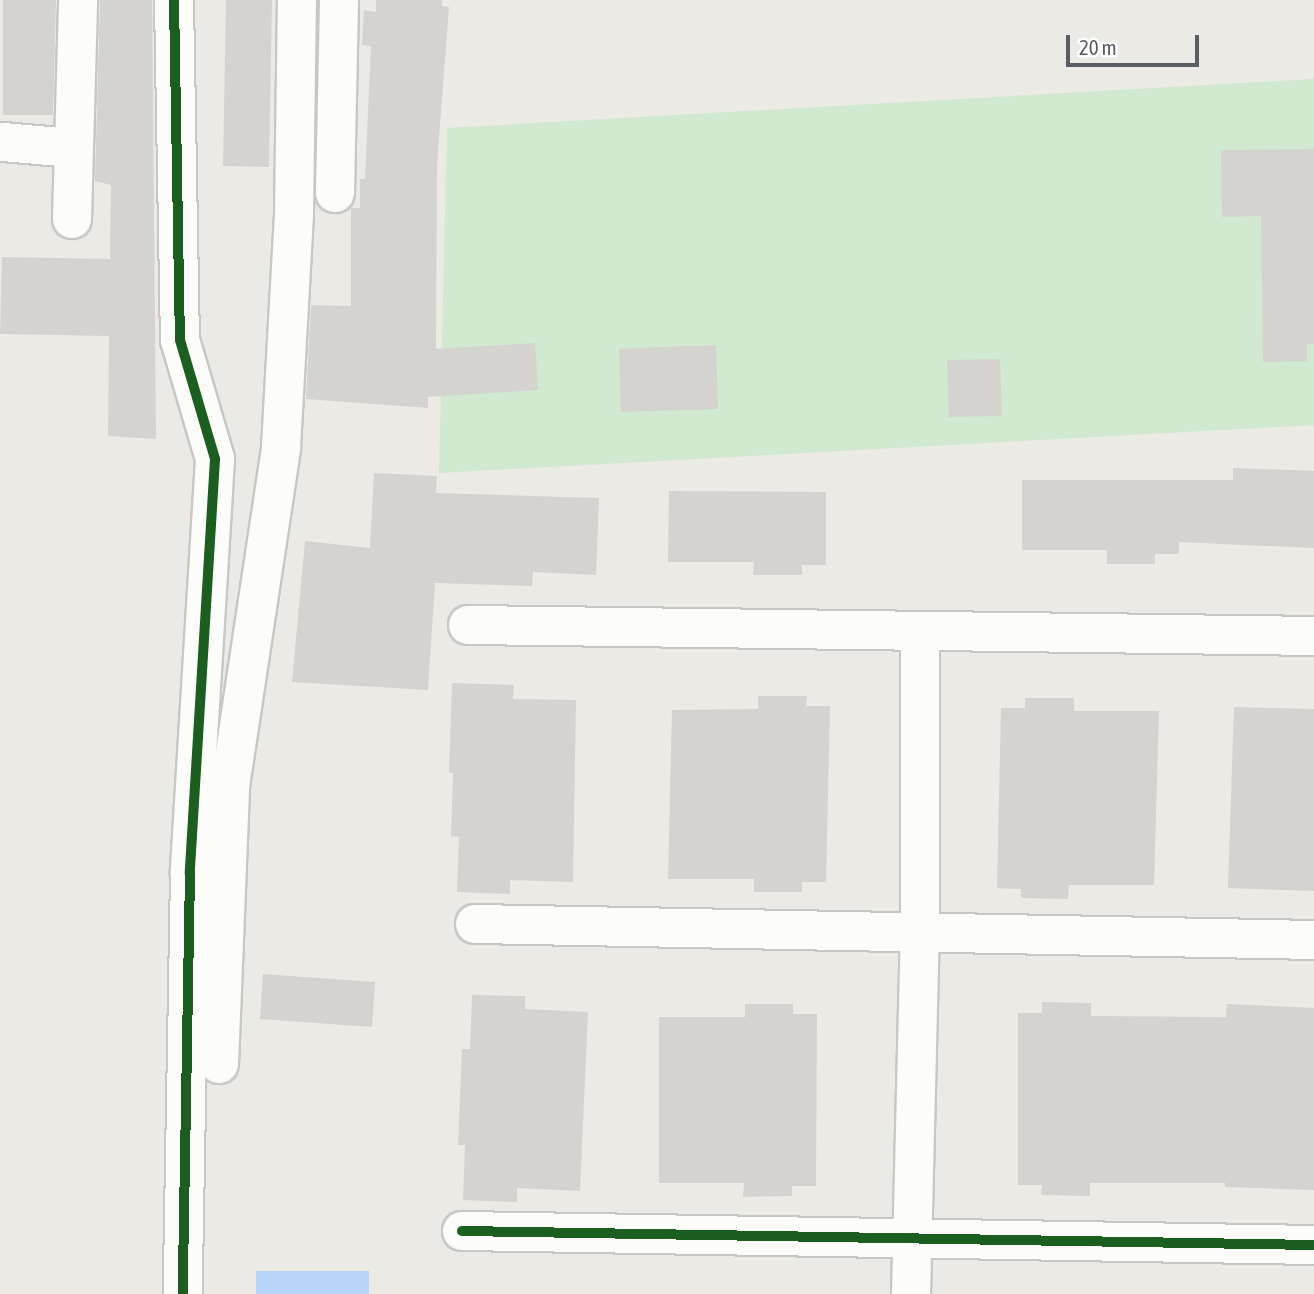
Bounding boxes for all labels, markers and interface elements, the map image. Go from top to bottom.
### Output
scale bar [1069,21,1202,65]
text: 20 m [1079,35,1117,59]

